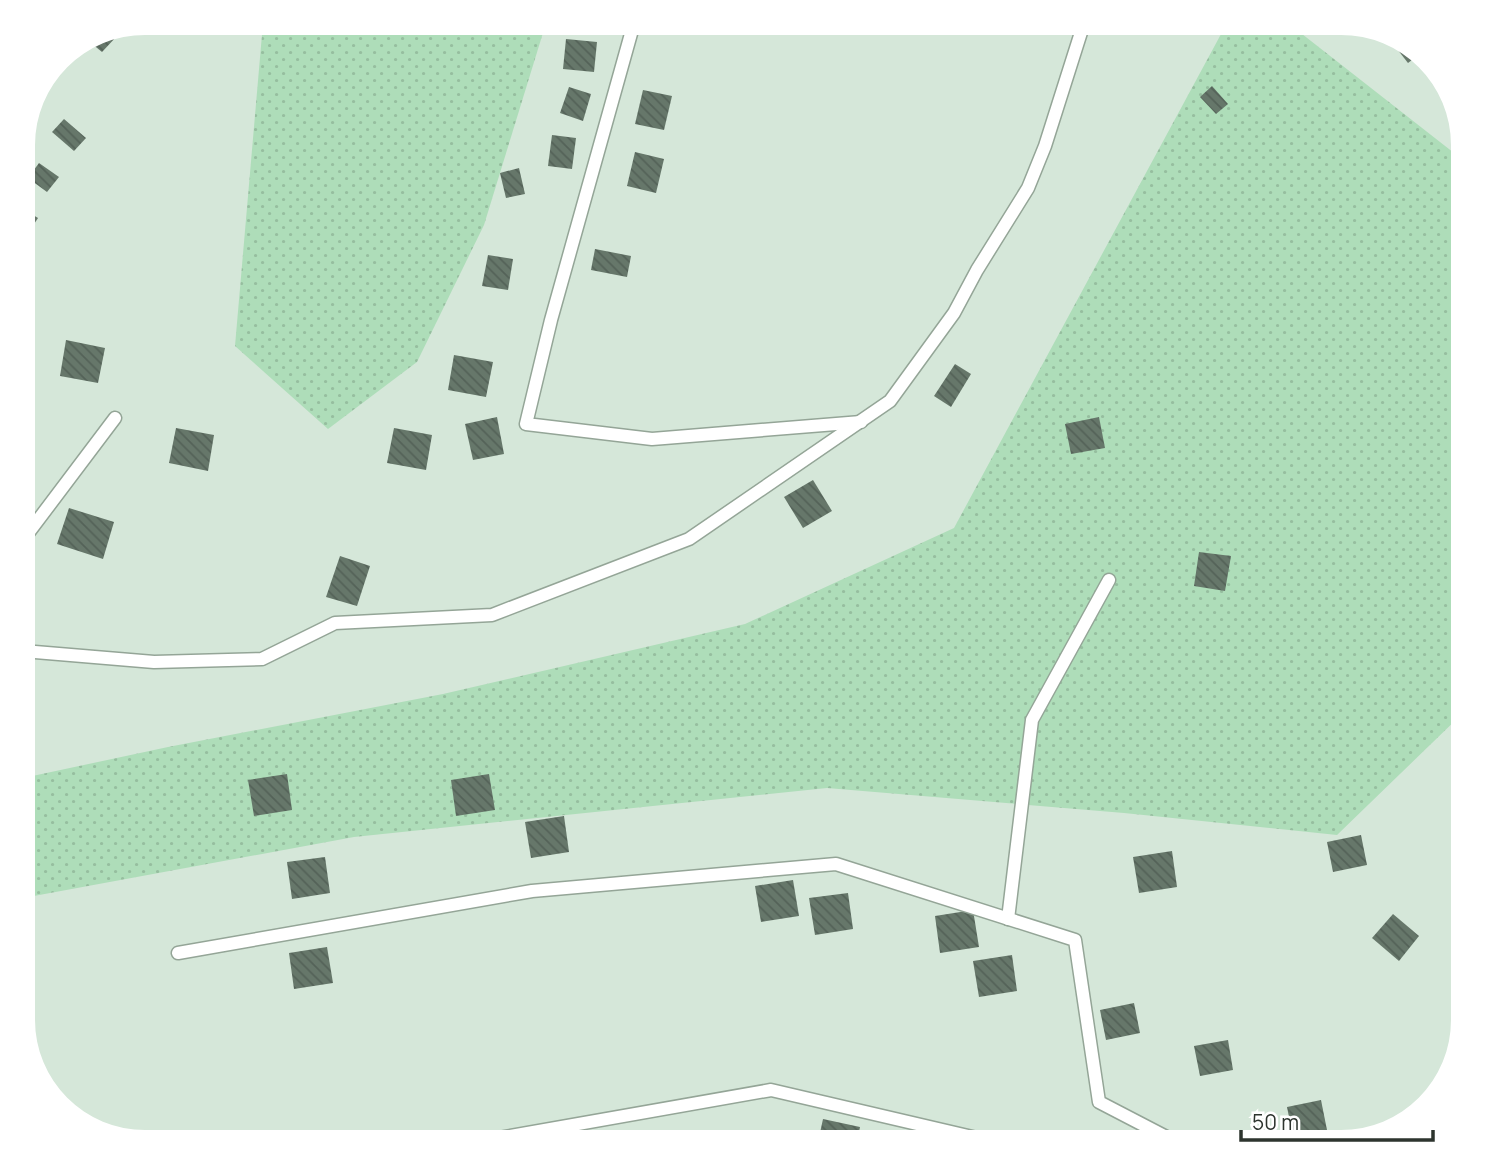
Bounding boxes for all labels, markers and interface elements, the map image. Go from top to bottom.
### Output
scale bar [1241,1098,1434,1142]
text: 50 m [1252,1108,1299,1136]

